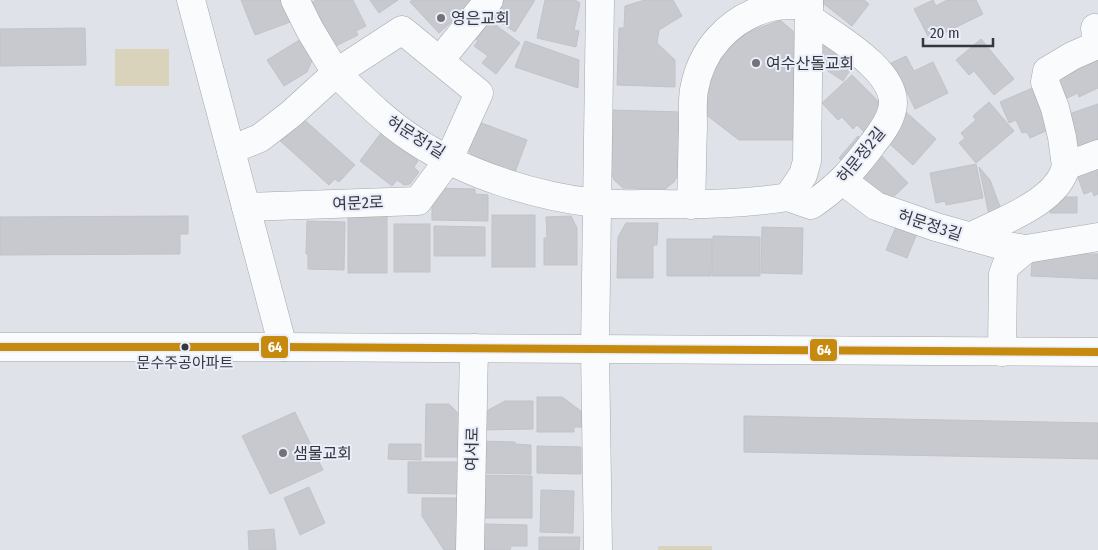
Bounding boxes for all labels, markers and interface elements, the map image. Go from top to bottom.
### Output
place label: 영은교회 [451,9,510,28]
marker: 영은교회 [435,12,447,24]
scale bar [923,15,993,47]
text: 20 m [930,24,960,42]
place label: 여수산돌교회 [766,54,854,73]
marker: 여수산돌교회 [750,57,762,69]
street label: 허문정1길 [383,112,449,162]
street label: 허문정2길 [833,123,889,187]
street label: 여문2로 [332,193,384,213]
street label: 허문정3길 [896,206,964,244]
line badge: 64 [260,335,289,359]
line badge: 64 [809,338,838,362]
text: 64 [268,339,282,356]
marker: 문수주공아파트 [180,342,190,352]
text: 64 [817,342,831,359]
place label: 문수주공아파트 [137,354,233,372]
street label: 여서로 [462,426,482,471]
place label: 샘물교회 [293,444,352,463]
marker: 샘물교회 [277,447,289,459]

